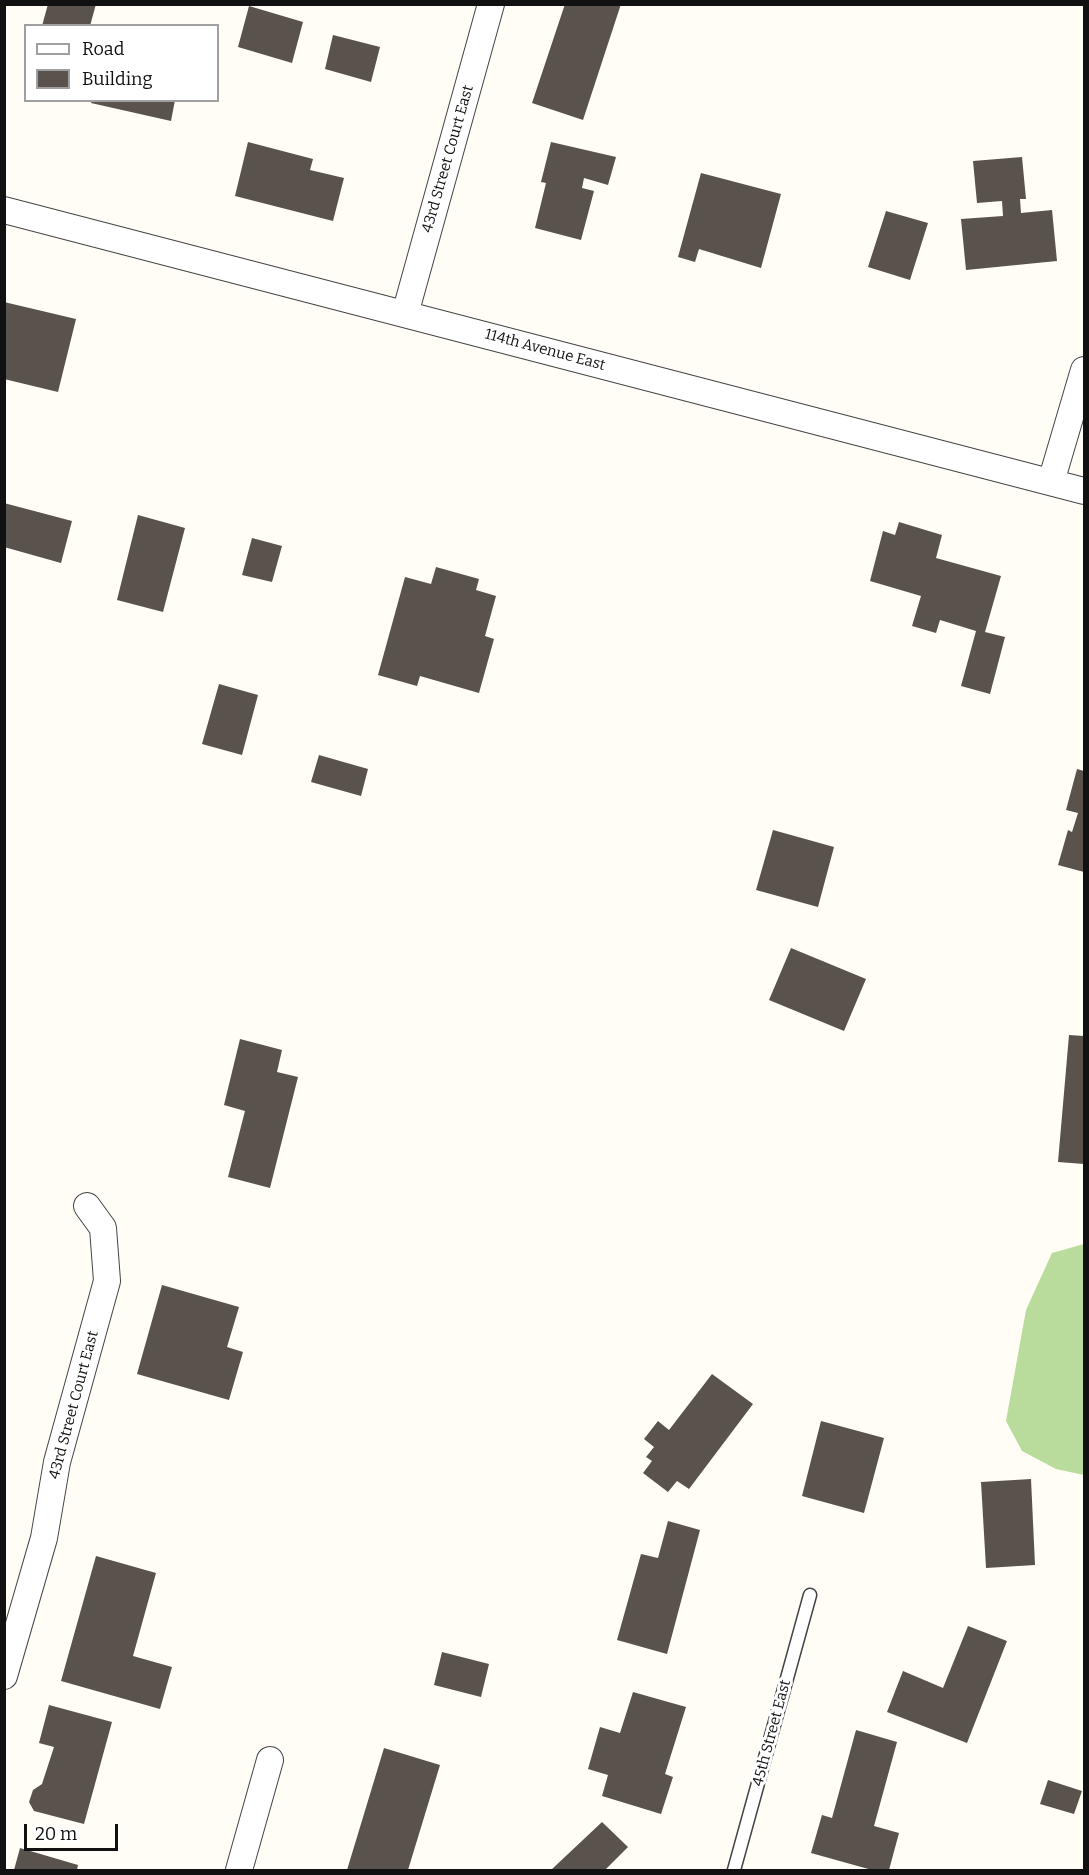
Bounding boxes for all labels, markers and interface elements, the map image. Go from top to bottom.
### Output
legend [24,24,219,102]
text: Road [82,38,124,60]
text: Building [82,68,153,90]
street label: 43rd Street Court East [418,83,478,235]
street label: 114th Avenue East [483,325,607,375]
street label: 43rd Street Court East [46,1329,102,1481]
street label: 45th Street East [749,1678,795,1788]
scale bar [27,1812,122,1850]
text: 20 m [35,1823,77,1845]

